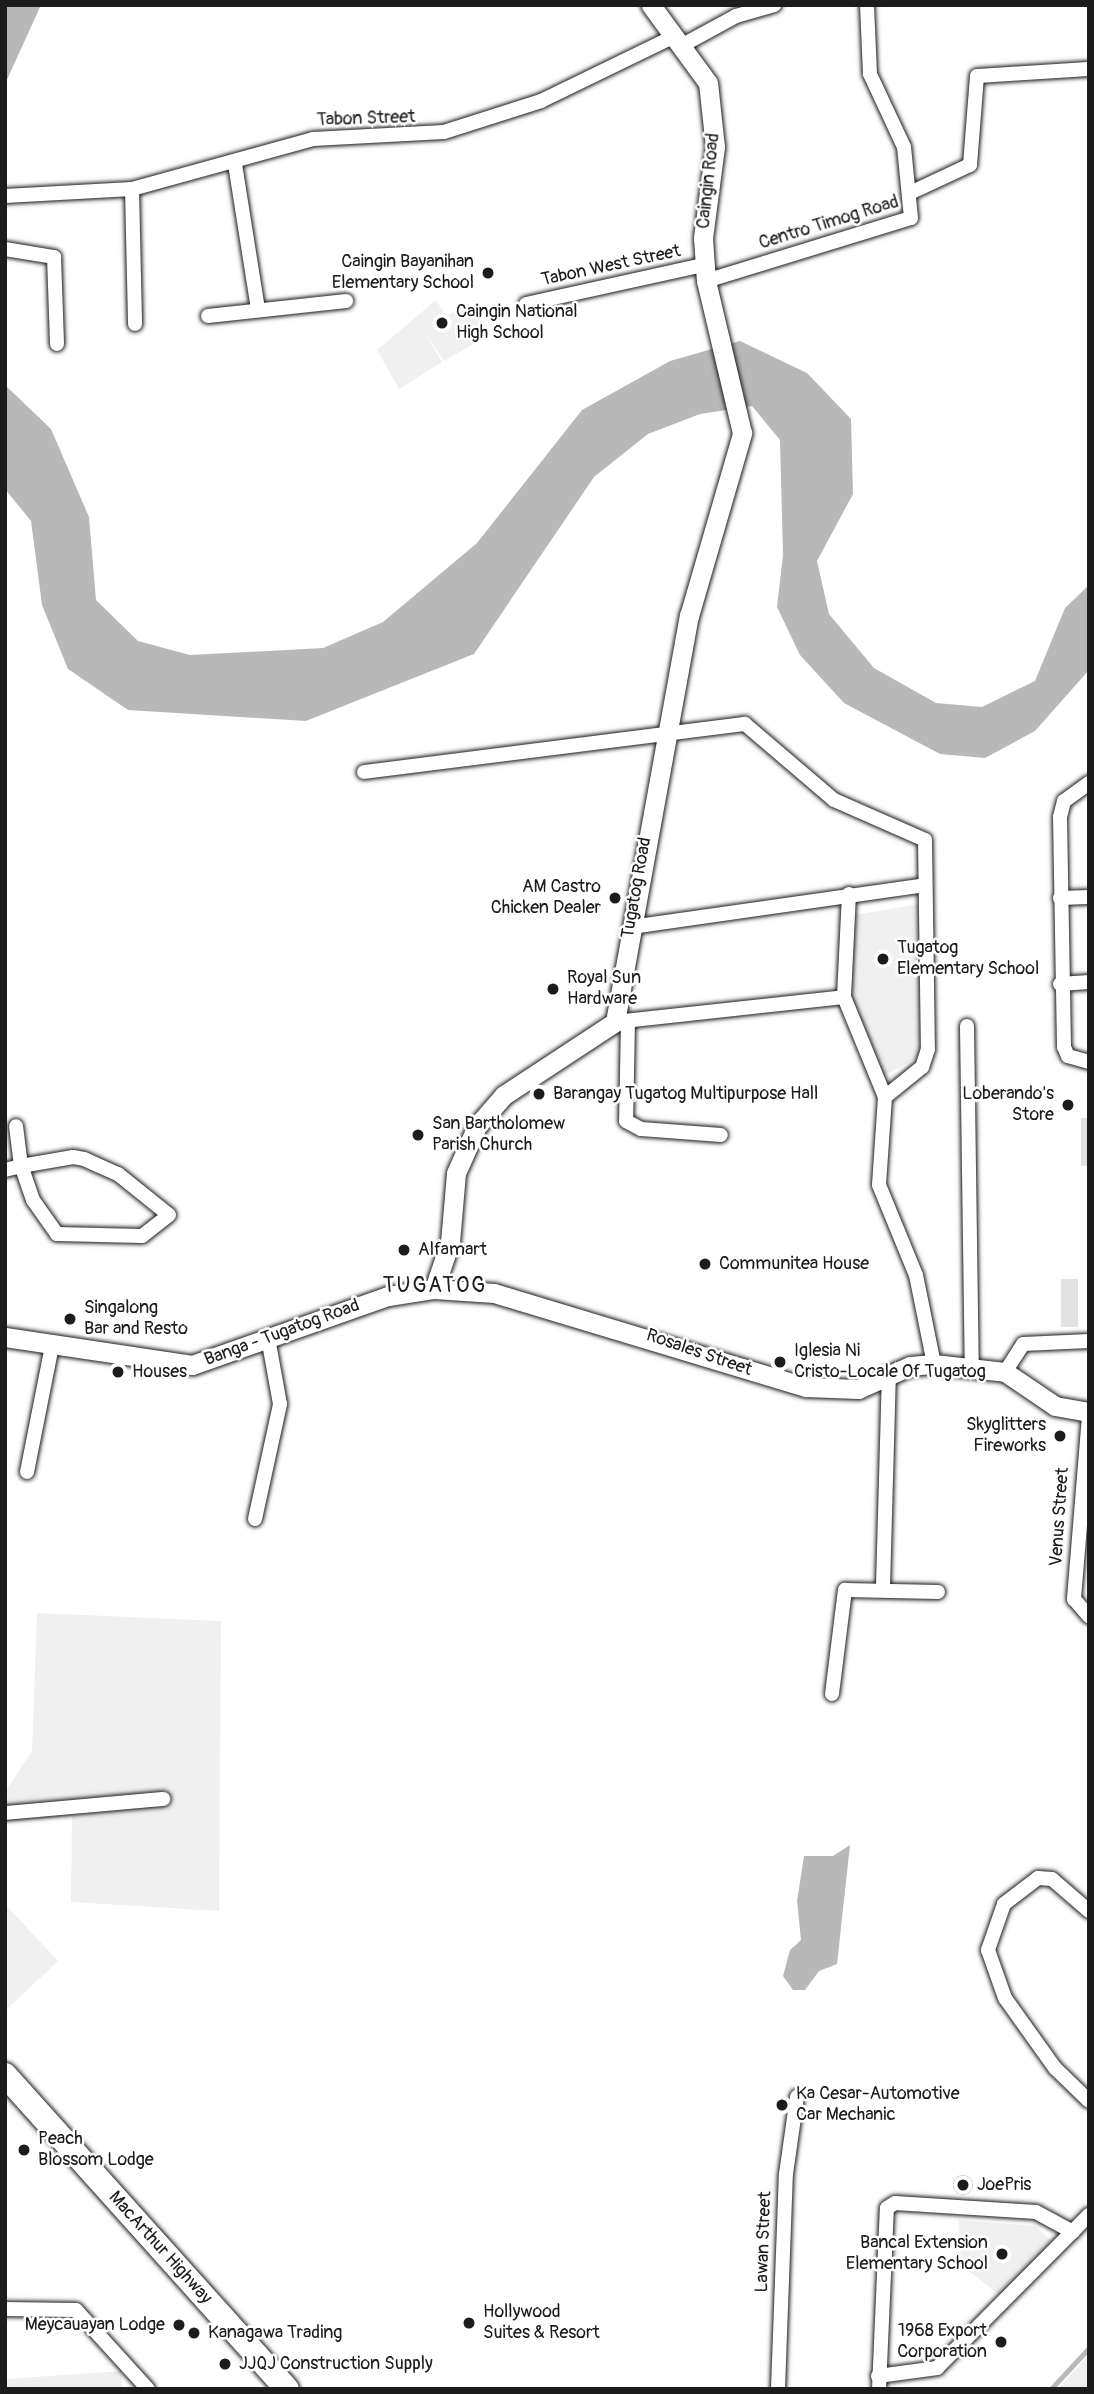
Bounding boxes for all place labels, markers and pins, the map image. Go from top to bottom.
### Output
place label: Caingin Bayanihan Elementary School [332,252,474,294]
marker: Caingin Bayanihan Elementary School [480,265,496,281]
place label: Caingin National High School [456,302,578,344]
marker: Caingin National High School [434,315,450,331]
place label: AM Castro Chicken Dealer [491,877,601,920]
marker: AM Castro Chicken Dealer [607,890,623,906]
place label: Tugatog Elementary School [897,938,1039,981]
marker: Tugatog Elementary School [875,951,891,967]
place label: Royal Sun Hardware [567,968,641,1010]
marker: Royal Sun Hardware [545,981,561,997]
place label: Barangay Tugatog Multipurpose Hall [553,1083,818,1105]
place label: Loberando's Store [962,1084,1054,1126]
marker: Barangay Tugatog Multipurpose Hall [531,1086,547,1102]
marker: Loberando's Store [1060,1097,1076,1113]
place label: San Bartholomew Parish Church [432,1114,565,1156]
marker: San Bartholomew Parish Church [410,1127,426,1143]
place label: Alfamart [418,1239,487,1261]
marker: Alfamart [396,1242,412,1258]
place label: Communitea House [719,1253,869,1275]
marker: Communitea House [697,1256,713,1272]
place label: Singalong Bar and Resto [84,1298,188,1340]
marker: Singalong Bar and Resto [62,1311,78,1327]
place label: Iglesia Ni Cristo-Locale Of Tugatog [794,1341,986,1384]
marker: Iglesia Ni Cristo-Locale Of Tugatog [772,1354,788,1370]
place label: Houses [132,1361,187,1383]
marker: Houses [110,1364,126,1380]
place label: Skyglitters Fireworks [966,1415,1046,1458]
marker: Skyglitters Fireworks [1052,1428,1068,1444]
place label: Ka Cesar-Automotive Car Mechanic [796,2084,960,2126]
marker: Ka Cesar-Automotive Car Mechanic [774,2097,790,2113]
place label: Peach Blossom Lodge [38,2129,154,2172]
marker: Peach Blossom Lodge [16,2142,32,2158]
place label: JoePris [977,2174,1031,2196]
marker: JoePris [955,2177,971,2193]
place label: Bancal Extension Elementary School [846,2233,988,2276]
marker: Bancal Extension Elementary School [994,2246,1010,2262]
place label: Hollywood Suites & Resort [483,2302,600,2344]
place label: Meycauayan Lodge [25,2314,165,2336]
marker: Hollywood Suites & Resort [461,2315,477,2331]
marker: Meycauayan Lodge [171,2317,187,2333]
place label: 1968 Export Corporation [897,2321,987,2364]
place label: Kanagawa Trading [208,2322,342,2344]
marker: Kanagawa Trading [186,2325,202,2341]
marker: 1968 Export Corporation [993,2334,1009,2350]
place label: JJQJ Construction Supply [239,2353,433,2375]
marker: JJQJ Construction Supply [217,2356,233,2372]

